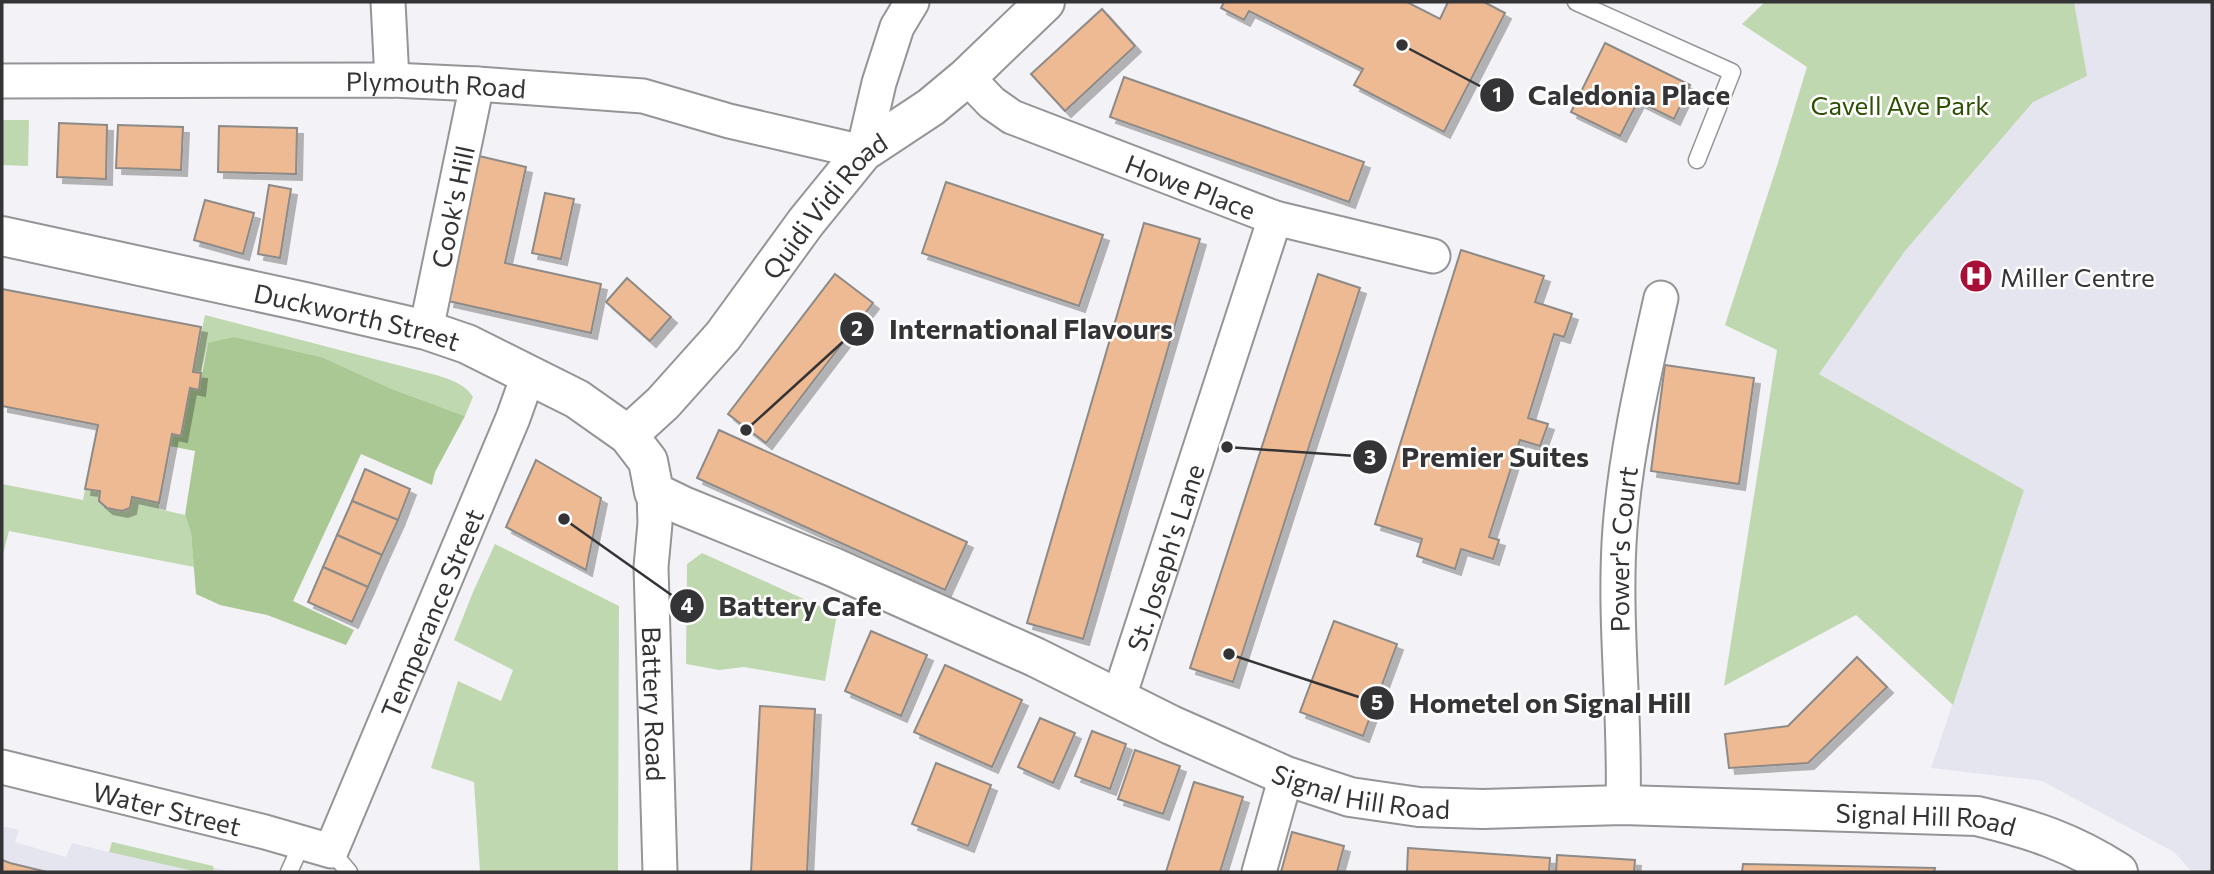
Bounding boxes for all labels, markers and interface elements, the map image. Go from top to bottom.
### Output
street label: Plymouth Road [346,64,527,103]
callout: Caledonia Place [1479,70,1745,119]
text: Caledonia Place [1528,77,1730,111]
text: 1 [1492,81,1502,106]
park label: Cavell Ave Park [1811,89,1989,120]
street label: Quidi Vidi Road [755,125,892,284]
street label: Cook's Hill [424,143,479,271]
street label: Howe Place [1121,147,1260,225]
hospital icon: Miller Centre [1957,257,1995,295]
place label: Miller Centre [2000,261,2155,292]
street label: Duckworth Street [251,276,464,356]
callout: International Flavours [840,305,1187,354]
text: International Flavours [889,311,1173,345]
text: 2 [851,315,863,340]
callout: Premier Suites [1352,433,1603,482]
text: Premier Suites [1401,439,1589,473]
text: 3 [1364,444,1376,469]
street label: St. Joseph's Lane [1120,460,1209,655]
street label: Power's Court [1602,464,1642,633]
street label: Temperance Street [373,504,489,722]
callout: Battery Cafe [669,582,896,631]
text: Battery Cafe [718,588,882,622]
text: 4 [681,592,694,617]
street label: Battery Road [637,626,673,782]
callout: Hometel on Signal Hill [1359,678,1705,727]
text: Hometel on Signal Hill [1409,685,1691,719]
text: 5 [1371,689,1383,714]
street label: Signal Hill Road [1268,756,1450,823]
street label: Water Street [90,775,244,841]
street label: Signal Hill Road [1835,796,2020,841]

